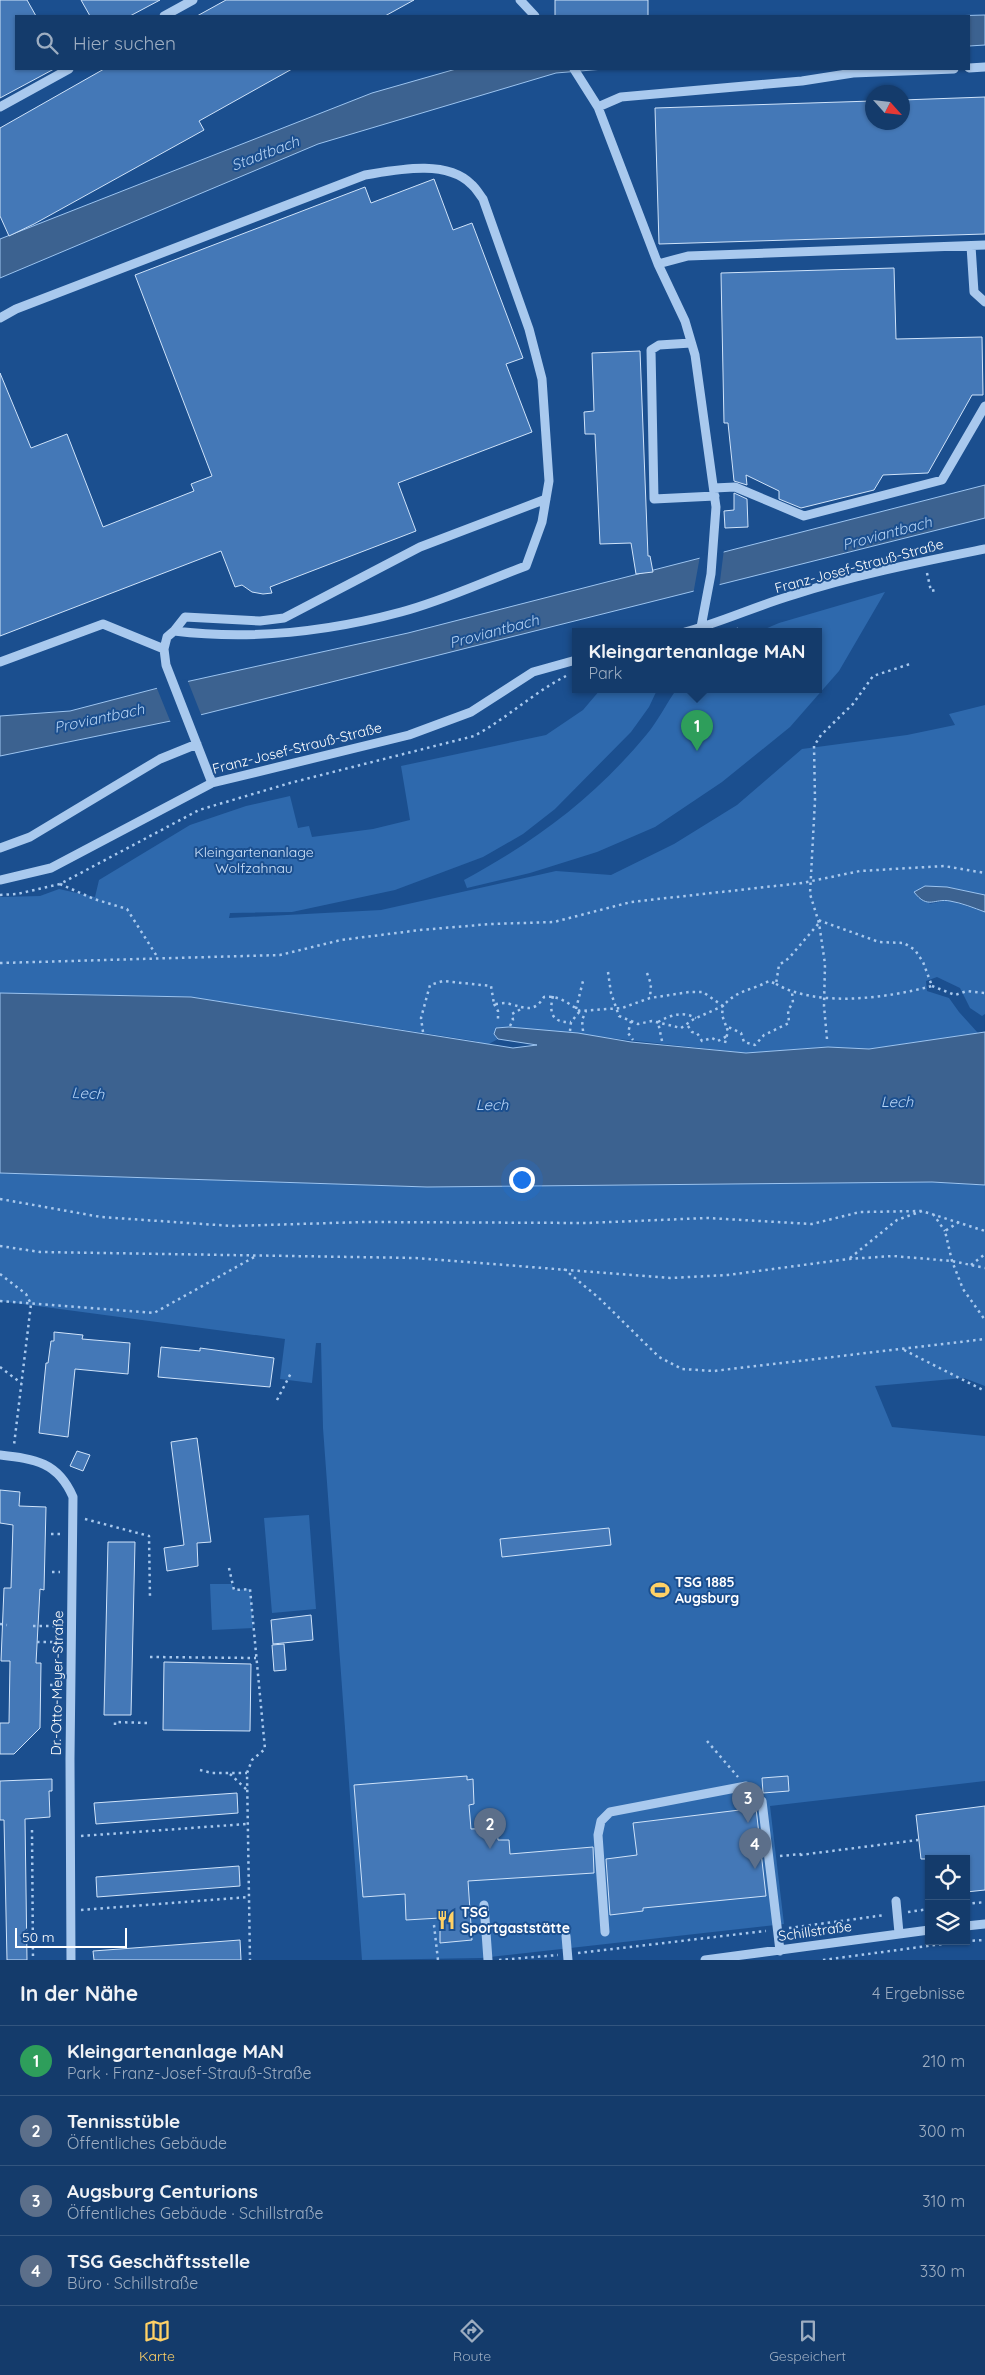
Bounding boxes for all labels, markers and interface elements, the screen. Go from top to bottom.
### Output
search box [15,15,970,70]
icon: search [33,29,61,57]
text: Hier suchen [73,31,176,55]
north arrow [865,85,910,130]
water label: Stadtbach [228,131,302,175]
water label: Proviantbach [840,512,934,554]
street label: Franz-Josef-Strauß-Straße [773,535,945,597]
water label: Proviantbach [447,610,541,652]
popup [572,628,822,693]
text: Kleingartenanlage MAN [588,639,806,663]
text: Park [588,663,622,683]
water label: Proviantbach [52,699,146,737]
pin: 1 [681,710,713,751]
street label: Franz-Josef-Strauß-Straße [210,718,384,778]
park label: Kleingartenanlage Wolfzahnau [194,843,314,877]
water label: Lech [71,1083,105,1103]
water label: Lech [881,1092,914,1111]
water label: Lech [476,1095,509,1114]
your location [509,1167,535,1193]
place label: TSG 1885 Augsburg [675,1573,739,1607]
sports icon: TSG 1885 Augsburg [649,1579,671,1601]
street label: Dr.-Otto-Meyer-Straße [47,1610,67,1756]
pin: 3 [732,1782,764,1823]
pin: 2 [474,1808,506,1849]
pin: 4 [739,1828,771,1869]
map controls [925,1855,970,1945]
button: locate [925,1855,970,1900]
button: layers [925,1900,970,1945]
place label: TSG Sportgaststätte [461,1903,570,1937]
restaurant icon: TSG Sportgaststätte [435,1909,457,1931]
street label: Schillstraße [777,1917,853,1945]
scale bar [15,1925,128,1948]
text: 50 m [22,1928,55,1946]
text: In der Nähe [20,1980,138,2006]
text: 4 Ergebnisse [872,1983,965,2003]
text: Kleingartenanlage MAN [67,2039,284,2063]
text: 1 [33,2051,39,2071]
text: 210 m [922,2051,965,2071]
text: Park · Franz-Josef-Strauß-Straße [67,2063,312,2083]
text: Tennisstüble [67,2109,180,2133]
text: 2 [31,2121,41,2141]
text: 300 m [919,2121,965,2141]
text: Öffentliches Gebäude [67,2133,227,2153]
text: Augsburg Centurions [67,2179,258,2203]
text: 3 [32,2191,40,2211]
text: 310 m [922,2191,965,2211]
text: Öffentliches Gebäude · Schillstraße [67,2203,323,2223]
text: TSG Geschäftsstelle [67,2249,250,2273]
text: 4 [31,2261,41,2281]
text: 330 m [920,2261,965,2281]
text: Büro · Schillstraße [67,2273,198,2293]
tab: Karte [139,2317,175,2365]
tab: Route [453,2317,491,2365]
tab: Gespeichert [769,2317,846,2365]

